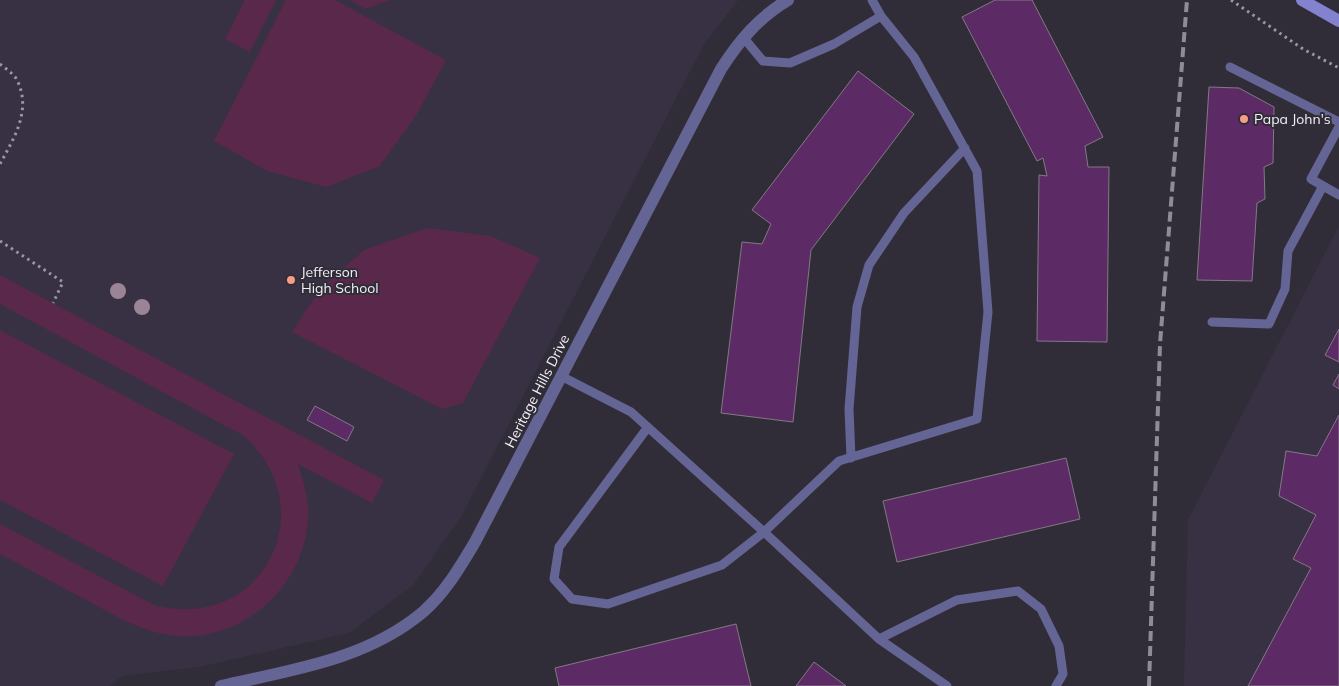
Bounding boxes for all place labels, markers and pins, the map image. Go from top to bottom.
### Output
place label: Papa John's [1254,110,1331,128]
marker: Papa John's [1238,113,1250,125]
place label: Jefferson High School [301,263,379,297]
marker: Jefferson High School [285,274,297,286]

